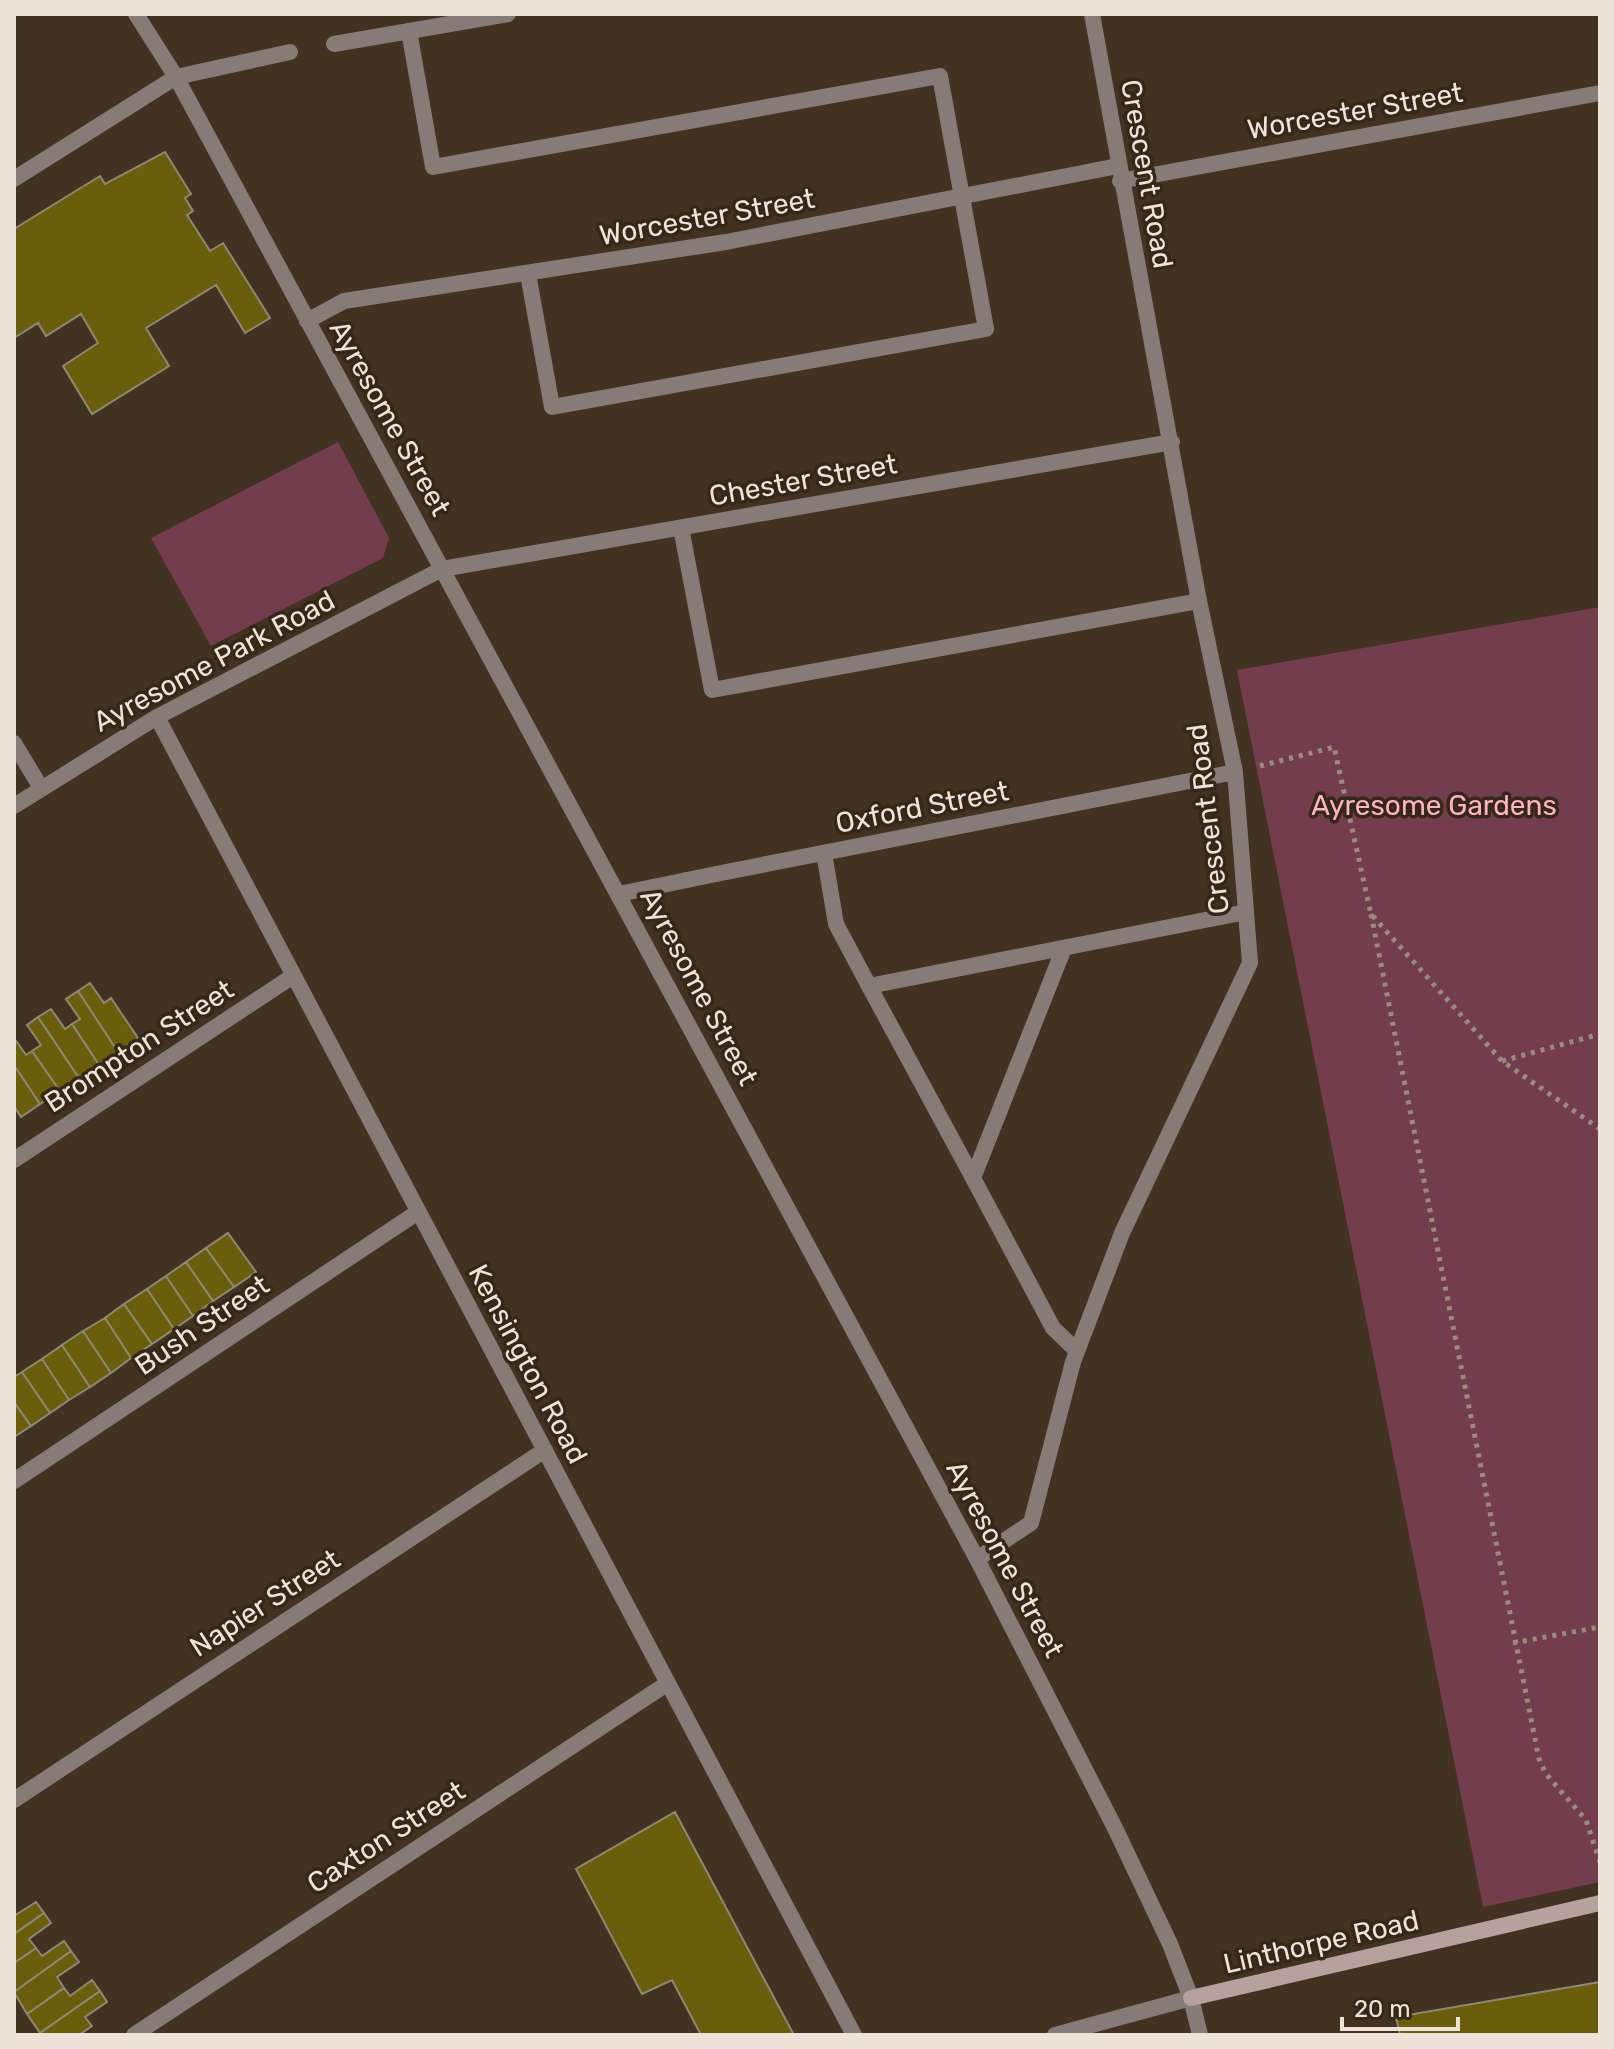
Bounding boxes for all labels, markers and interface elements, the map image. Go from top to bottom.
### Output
street label: Worcester Street [1245,76,1465,146]
street label: Crescent Road [1114,77,1180,271]
street label: Worcester Street [597,182,817,252]
street label: Ayresome Street [323,315,457,521]
street label: Chester Street [707,447,900,513]
street label: Ayresome Park Road [88,583,340,739]
street label: Crescent Road [1180,722,1236,916]
street label: Oxford Street [833,774,1011,840]
park label: Ayresome Gardens [1311,789,1557,822]
street label: Ayresome Street [633,883,765,1091]
street label: Brompton Street [38,973,240,1119]
street label: Kensington Road [462,1259,594,1469]
street label: Bush Street [129,1268,275,1382]
street label: Ayresome Street [939,1455,1071,1663]
street label: Napier Street [184,1542,346,1664]
street label: Caxton Street [301,1774,471,1900]
street label: Linthorpe Road [1220,1903,1422,1981]
scale bar [1342,1981,1458,2031]
text: 20 m [1354,1995,1411,2023]

